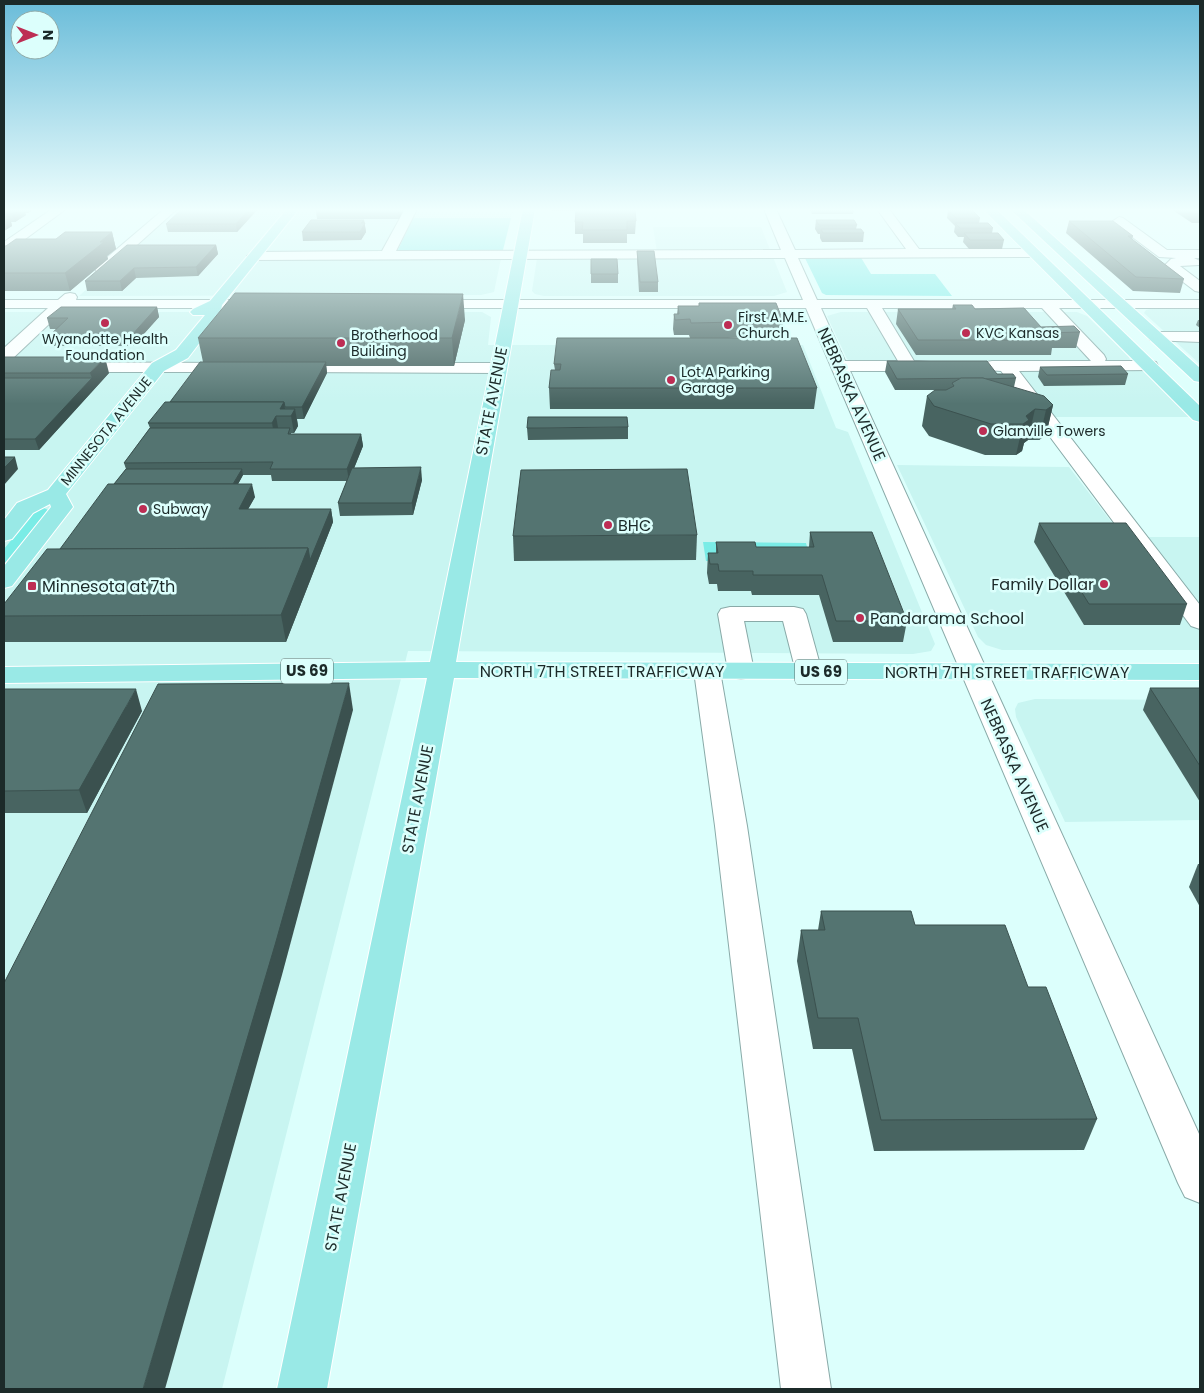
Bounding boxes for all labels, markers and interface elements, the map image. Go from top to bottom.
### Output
north arrow [10,10,60,60]
text: N [38,30,58,40]
place label: First A.M.E. Church [738,307,807,343]
marker: Wyandotte Health Foundation [99,317,111,329]
marker: First A.M.E. Church [722,319,734,331]
place label: KVC Kansas [976,323,1059,343]
street label: NEBRASKA AVENUE [812,324,891,465]
place label: Brotherhood Building [351,325,438,361]
marker: KVC Kansas [960,327,972,339]
place label: Wyandotte Health Foundation [42,329,168,365]
marker: Brotherhood Building [335,337,347,349]
street label: STATE AVENUE [470,345,513,457]
place label: Lot A Parking Garage [681,362,770,398]
street label: MINNESOTA AVENUE [56,372,156,490]
marker: Lot A Parking Garage [665,374,677,386]
place label: Glanville Towers [993,421,1106,441]
marker: Glanville Towers [977,425,989,437]
place label: Subway [153,499,209,519]
marker: Subway [137,503,149,515]
place label: BHC [618,514,651,537]
marker: BHC [602,519,614,531]
place label: Family Dollar [991,573,1094,596]
place label: Minnesota at 7th [42,575,175,598]
marker: Family Dollar [1098,578,1110,590]
marker: Minnesota at 7th [26,580,38,592]
place label: Pandarama School [870,607,1024,630]
marker: Pandarama School [854,612,866,624]
road number: US 69 [281,658,333,684]
street label: NORTH 7TH STREET TRAFFICWAY [480,660,725,683]
road number: US 69 [795,660,847,684]
street label: NORTH 7TH STREET TRAFFICWAY [885,661,1130,684]
street label: NEBRASKA AVENUE [975,695,1054,836]
street label: STATE AVENUE [396,743,439,855]
street label: STATE AVENUE [319,1141,362,1253]

